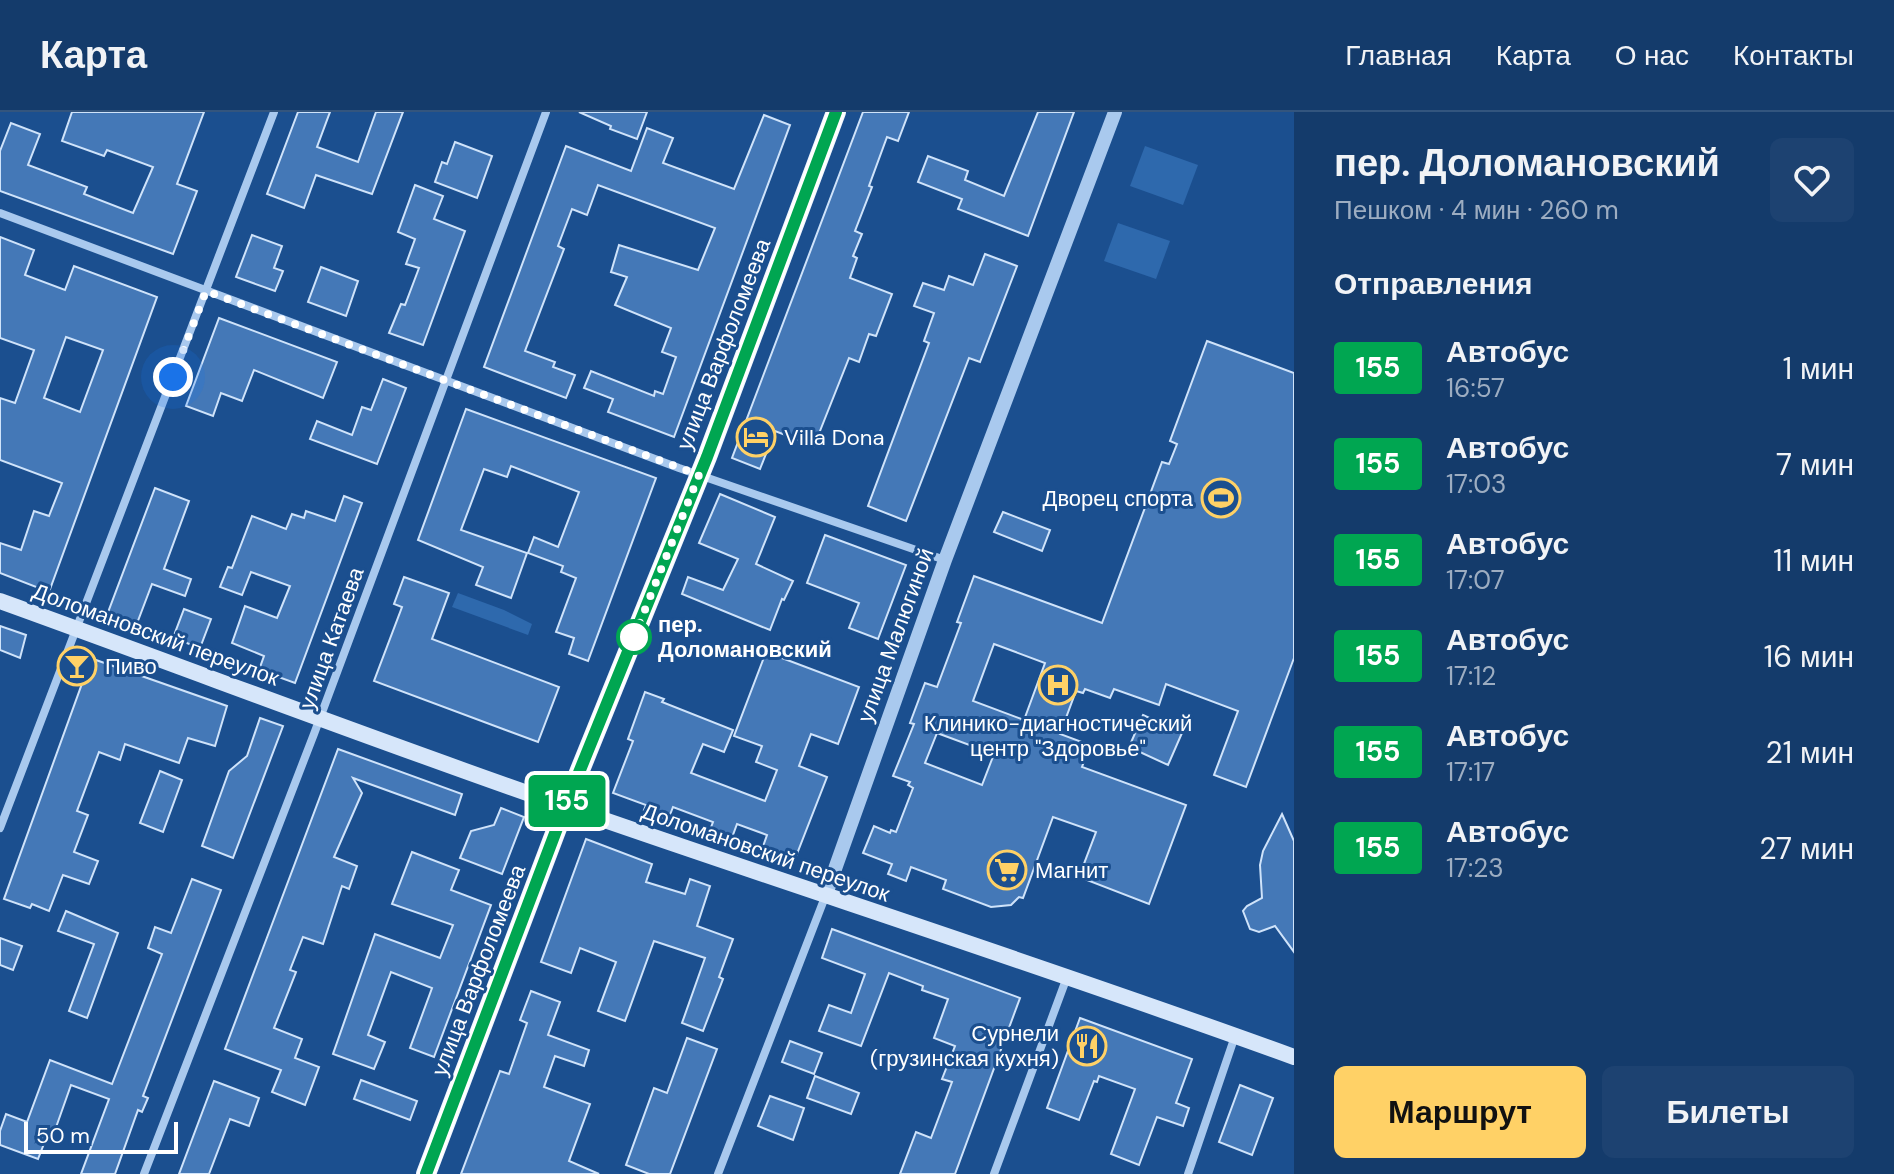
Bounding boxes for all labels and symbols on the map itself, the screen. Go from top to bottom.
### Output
street label: улица Варфоломеева [670,234,777,454]
your location [153,357,193,397]
hotel icon: Villa Dona [735,416,777,458]
place label: Villa Dona [784,423,884,452]
sports icon: Дворец спорта [1200,477,1242,519]
place label: Дворец спорта [1043,484,1194,513]
street label: улица Малюгиной [850,544,940,726]
street label: улица Катаева [292,563,371,713]
street label: Доломановский переулок [29,576,283,693]
place label: пер. Доломановский [658,610,832,664]
marker: пер. Доломановский [617,620,651,654]
bar icon: Пиво [56,645,98,687]
place label: Пиво [105,652,157,681]
hospital icon: Клинико-диагностический центр "Здоровье" [1037,664,1079,706]
place label: Клинико-диагностический центр "Здоровье" [924,709,1192,763]
line badge: 155 [521,775,613,827]
street label: Доломановский переулок [638,796,894,909]
supermarket icon: Магнит [986,849,1028,891]
place label: Магнит [1035,856,1108,885]
street label: улица Варфоломеева [425,860,532,1080]
place label: Сурнели (грузинская кухня) [870,1019,1059,1073]
restaurant icon: Сурнели (грузинская кухня) [1066,1025,1108,1067]
scale bar [24,1118,178,1154]

